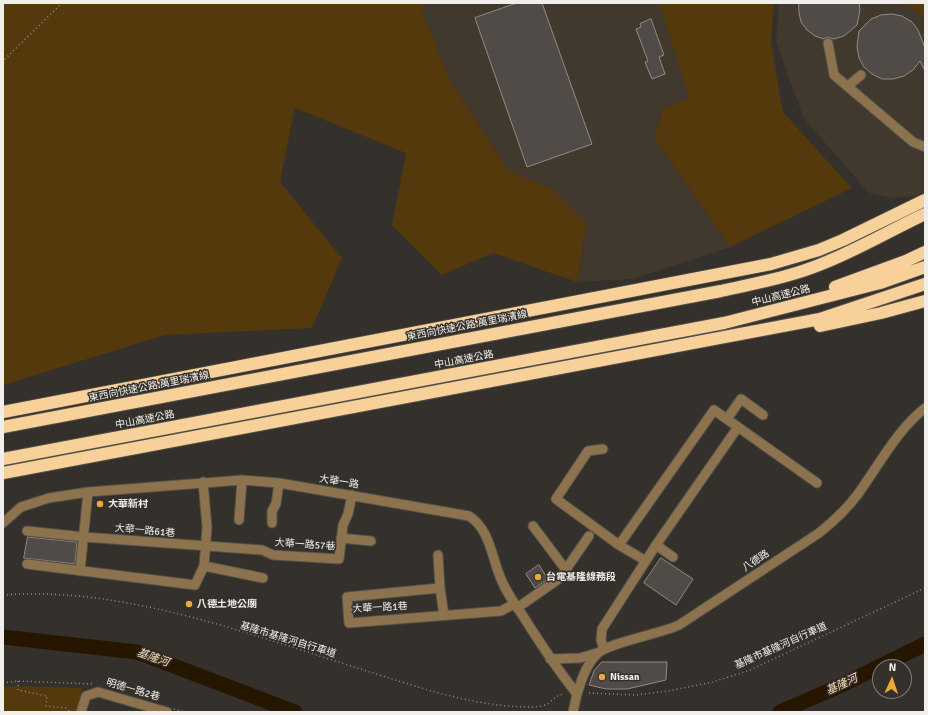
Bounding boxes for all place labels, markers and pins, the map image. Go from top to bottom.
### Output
place label: 大華新村 [108,498,148,510]
marker: 大華新村 [95,499,105,509]
place label: 台電基隆線務段 [546,571,616,583]
marker: 台電基隆線務段 [533,572,543,582]
place label: 八德土地公廟 [197,598,257,610]
marker: 八德土地公廟 [184,599,194,609]
place label: Nissan [610,671,639,683]
marker: Nissan [597,672,607,682]

